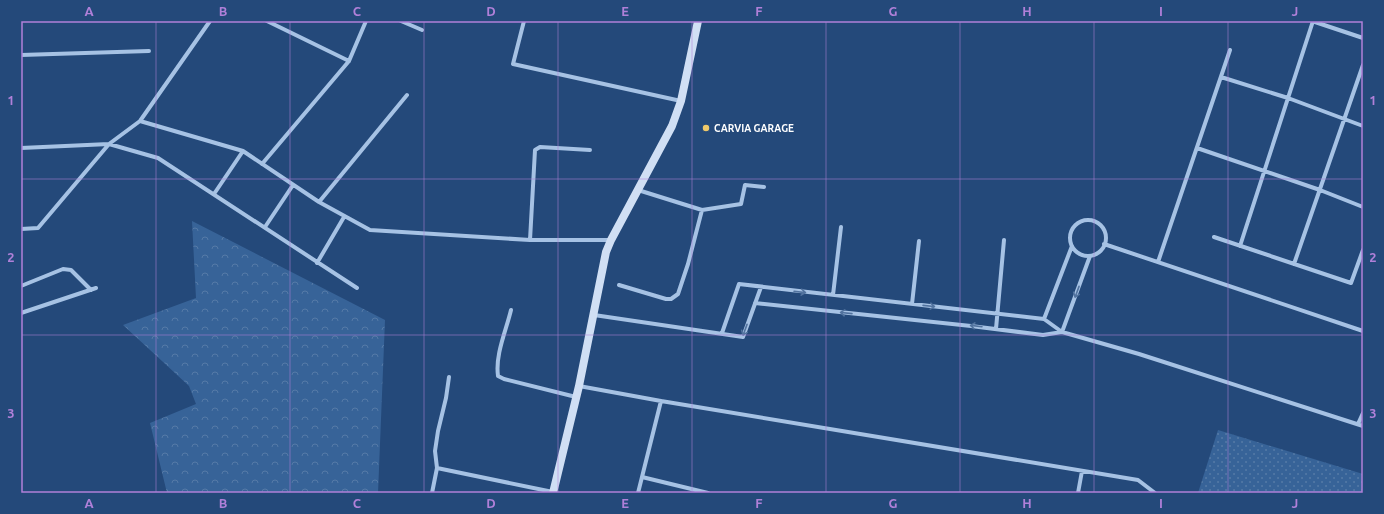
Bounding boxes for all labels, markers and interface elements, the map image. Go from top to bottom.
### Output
text: A [84,4,94,18]
text: B [219,4,228,18]
text: C [353,4,362,18]
text: D [486,4,496,18]
text: E [621,4,629,18]
text: F [755,4,763,18]
text: G [889,4,898,18]
text: H [1022,4,1032,18]
text: I [1159,4,1163,18]
text: J [1292,4,1298,18]
text: 1 [7,93,15,107]
text: 1 [1369,93,1377,107]
marker: CARVIA GARAGE [701,123,711,133]
place label: CARVIA GARAGE [714,123,794,134]
text: 2 [7,250,15,264]
text: 2 [1369,250,1377,264]
one-way arrow [1073,286,1080,299]
one-way arrow [793,288,806,295]
one-way arrow [922,302,935,310]
one-way arrow [840,309,853,316]
one-way arrow [970,322,983,330]
one-way arrow [741,324,749,336]
text: 3 [7,406,15,420]
text: 3 [1369,406,1377,420]
text: A [84,496,94,510]
text: B [219,496,228,510]
text: C [353,496,362,510]
text: D [486,496,496,510]
text: E [621,496,629,510]
text: F [755,496,763,510]
text: G [889,496,898,510]
text: H [1022,496,1032,510]
text: I [1159,496,1163,510]
text: J [1292,496,1298,510]

